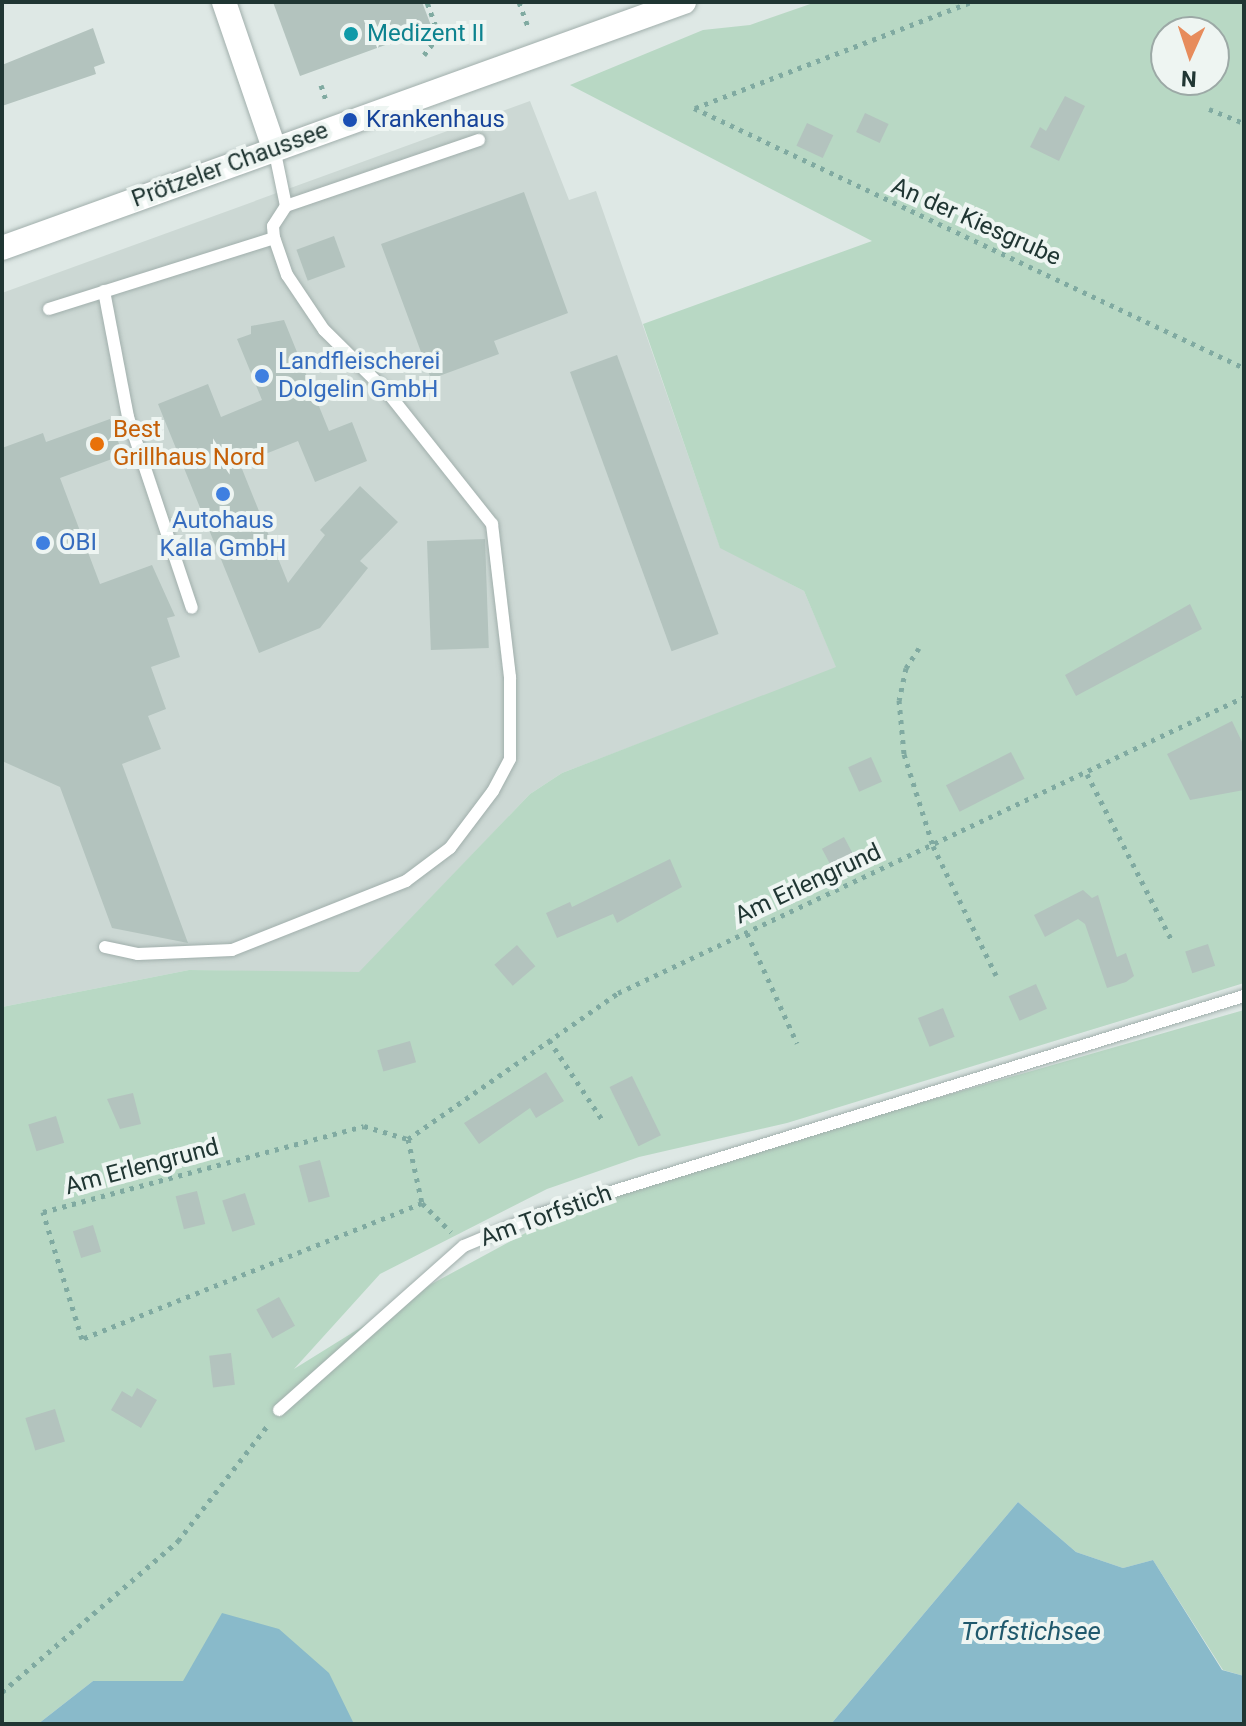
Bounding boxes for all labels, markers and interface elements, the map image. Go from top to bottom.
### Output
north arrow [1150,16,1230,96]
place label: Medizent II [367,20,485,48]
marker: Medizent II [342,25,360,43]
text: N [1180,66,1197,91]
place label: Krankenhaus [366,106,505,134]
marker: Krankenhaus [341,111,359,129]
street label: Prötzeler Chaussee [128,116,332,214]
street label: An der Kiesgrube [887,172,1065,272]
place label: Landfleischerei Dolgelin GmbH [278,348,440,404]
marker: Landfleischerei Dolgelin GmbH [253,367,271,385]
place label: Best Grillhaus Nord [113,416,265,472]
marker: Best Grillhaus Nord [88,435,106,453]
marker: Autohaus Kalla GmbH [214,485,232,503]
place label: Autohaus Kalla GmbH [160,507,286,563]
place label: OBI [59,529,97,557]
marker: OBI [34,534,52,552]
street label: Am Erlengrund [730,838,886,930]
street label: Am Erlengrund [62,1133,222,1201]
street label: Am Torfstich [476,1179,616,1253]
water label: Torfstichsee [961,1616,1101,1648]

